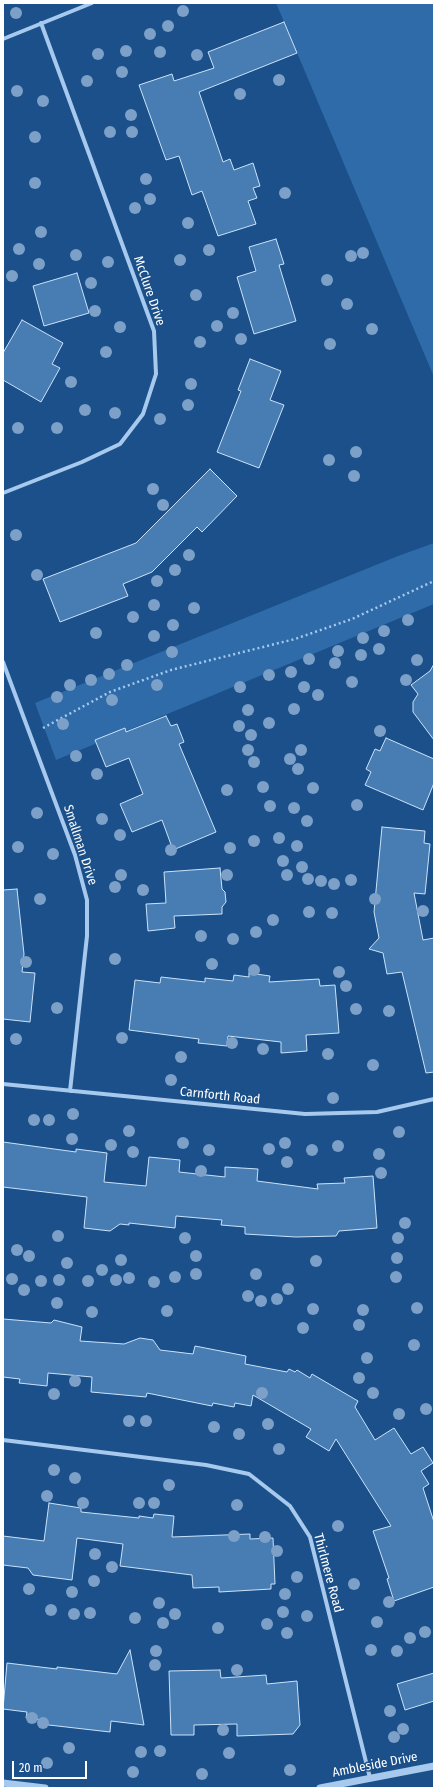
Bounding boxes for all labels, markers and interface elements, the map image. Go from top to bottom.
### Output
street label: McClure Drive [130,254,168,328]
street label: Smallman Drive [60,803,100,887]
street label: Carnforth Road [179,1084,261,1108]
street label: Thirlmere Road [310,1532,346,1614]
street label: Ambleside Drive [331,1749,419,1781]
scale bar [14,1753,89,1779]
text: 20 m [19,1761,43,1775]

